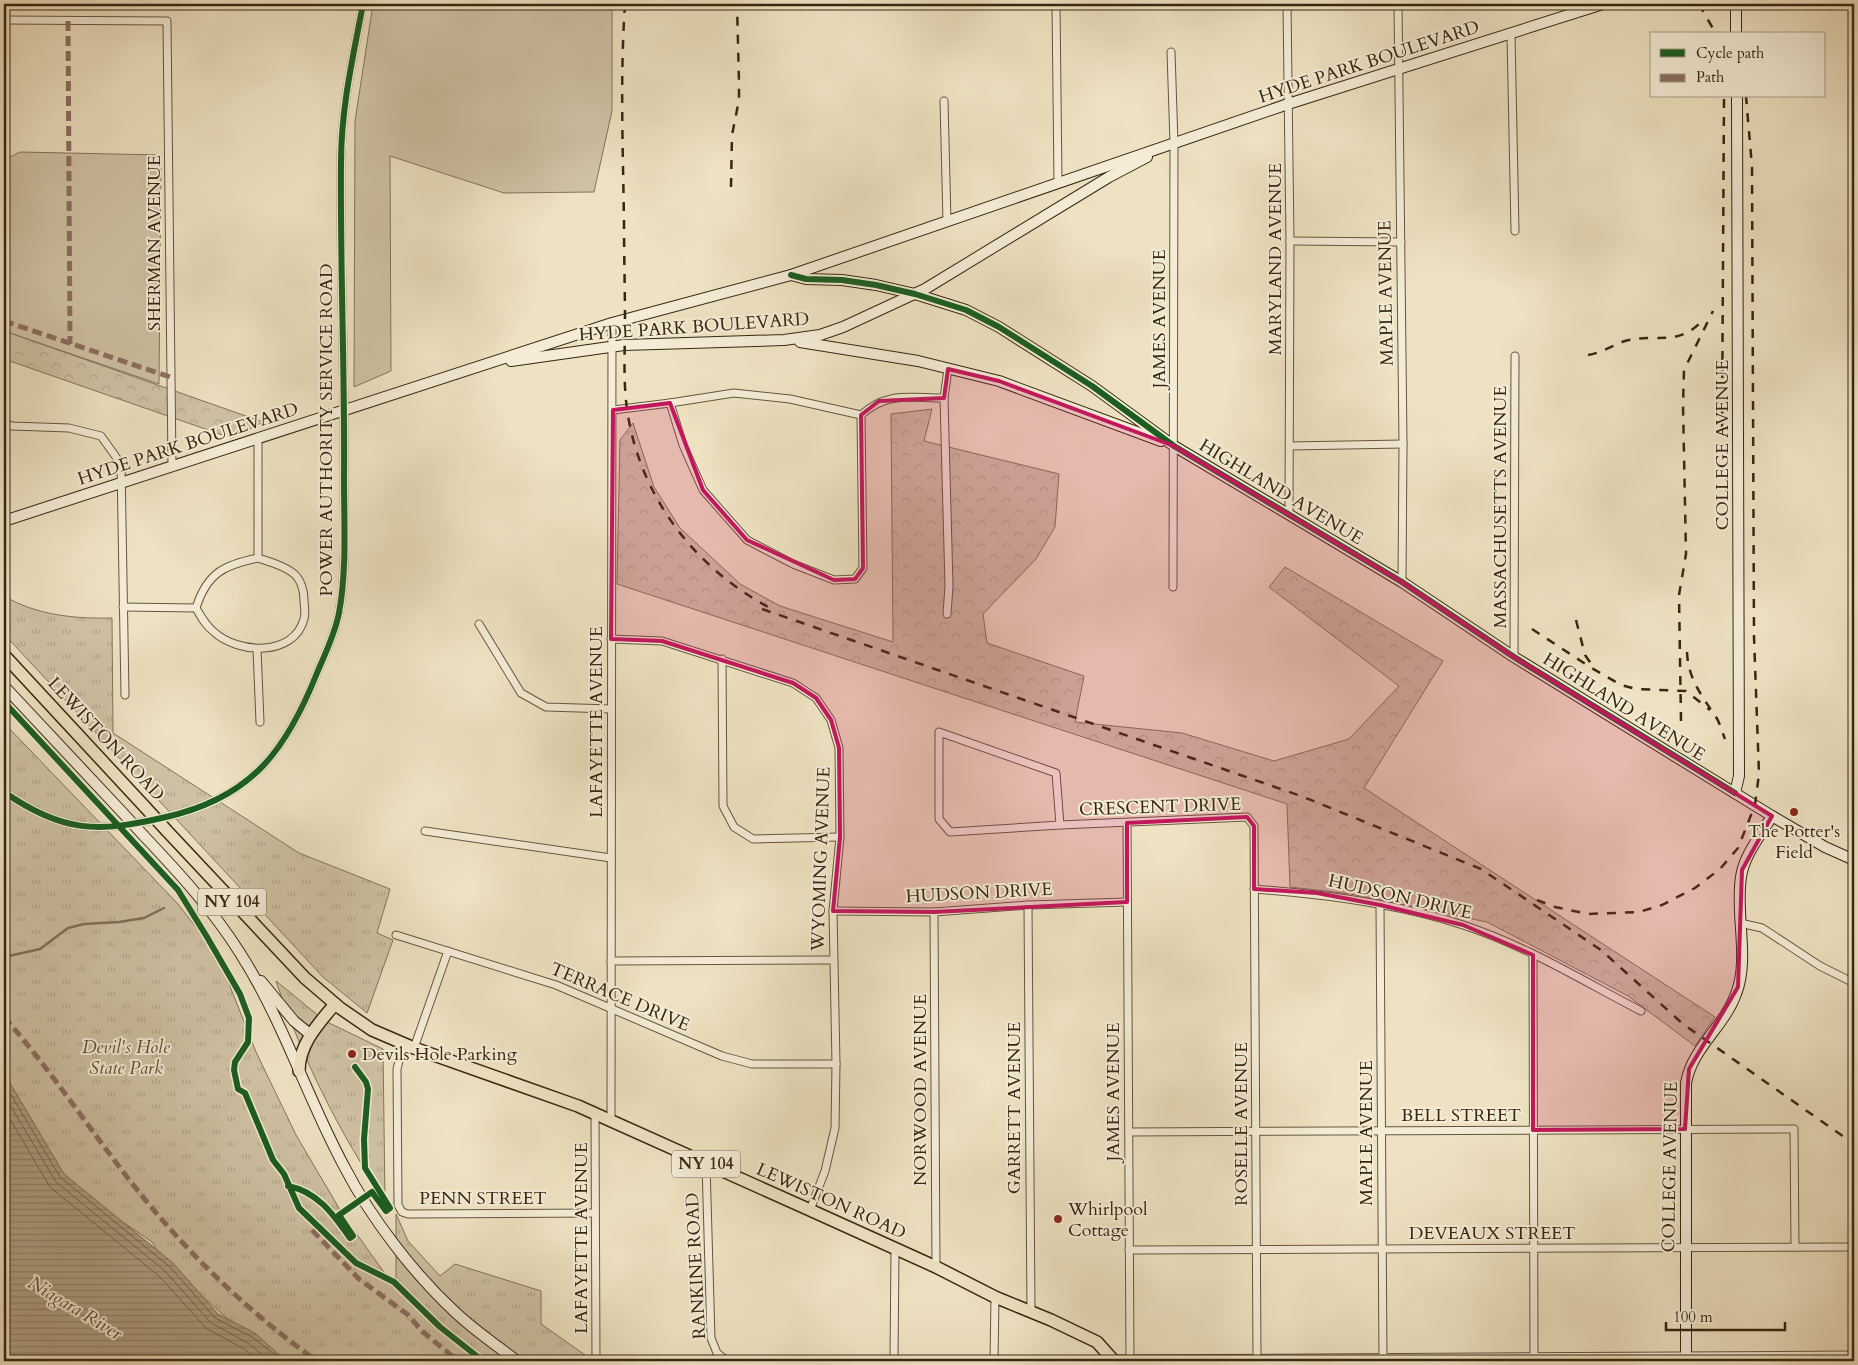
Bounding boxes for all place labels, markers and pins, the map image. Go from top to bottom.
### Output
marker: The Potter's Field [1788,806,1800,818]
place label: The Potter's Field [1748,819,1840,865]
place label: Devils Hole Parking [362,1042,518,1067]
marker: Devils Hole Parking [346,1048,358,1060]
place label: Whirlpool Cottage [1067,1197,1148,1243]
marker: Whirlpool Cottage [1052,1213,1064,1225]

